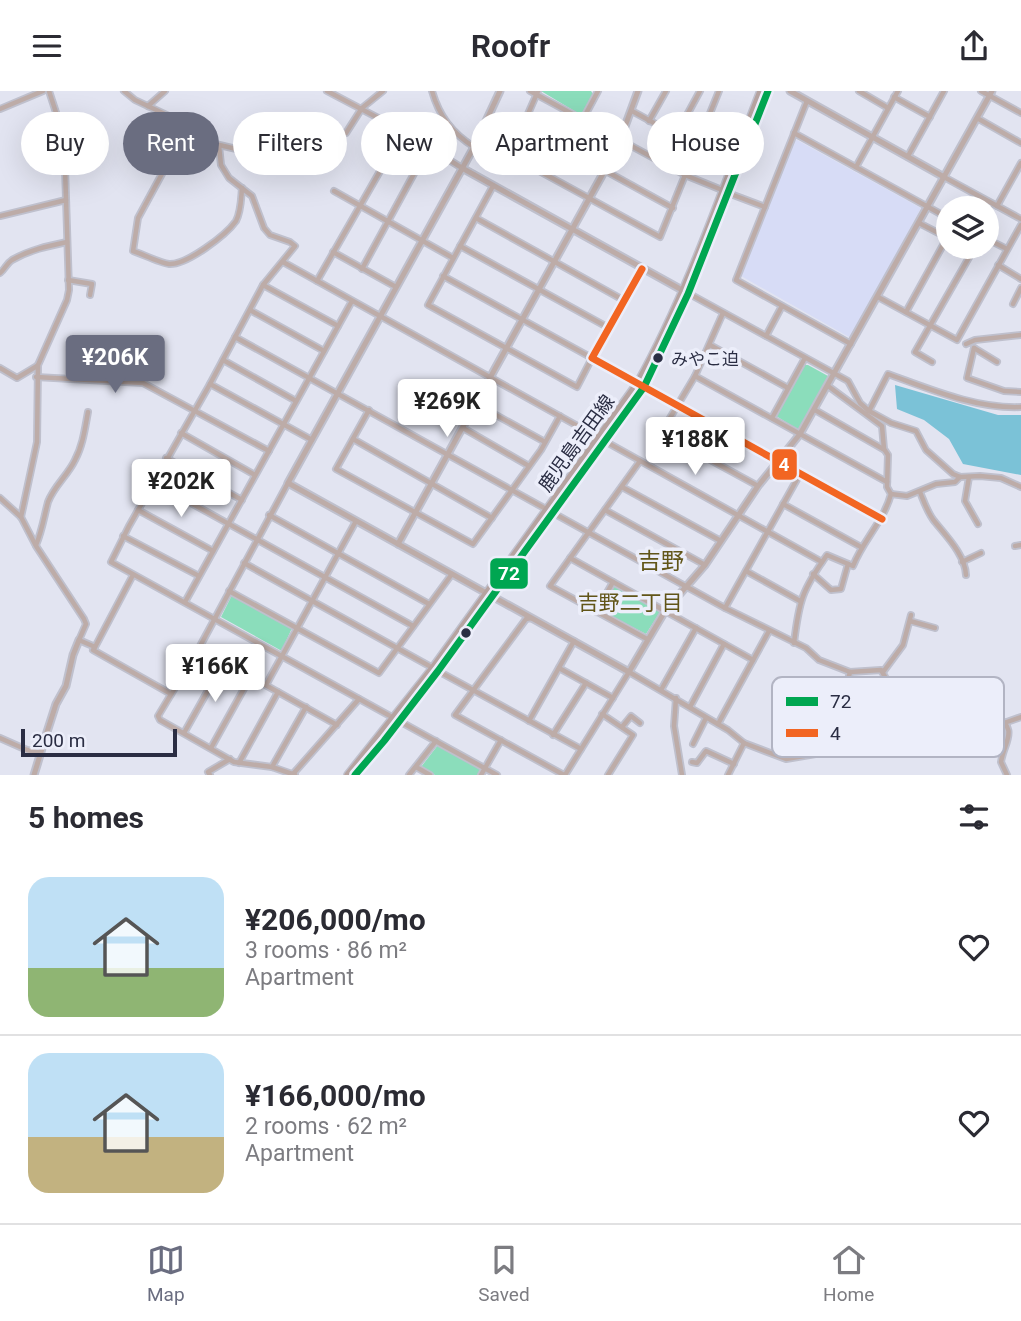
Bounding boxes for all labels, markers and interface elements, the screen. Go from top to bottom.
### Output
icon: menu [28,27,66,65]
text: Roofr [471,27,550,65]
icon: share [955,27,993,65]
chip: Buy [21,112,109,175]
chip: Rent [123,112,219,175]
chip: Filters [233,112,347,175]
chip: New [361,112,457,175]
chip: Apartment [471,112,633,175]
chip: House [647,112,764,175]
map controls [936,196,999,259]
button: layers [936,196,999,259]
pin: ¥206K [66,335,164,395]
text: ¥206K [82,344,148,371]
place label: みやこ迫 [671,349,739,369]
marker: みやこ迫 [651,351,665,365]
pin: ¥269K [398,379,496,439]
text: ¥269K [414,388,480,415]
street label: 鹿児島吉田線 [534,390,619,496]
pin: ¥188K [646,417,744,477]
text: ¥188K [662,426,728,453]
line badge: 4 [771,448,798,481]
text: 4 [779,453,790,476]
pin: ¥202K [132,459,230,519]
text: ¥202K [148,468,214,495]
district label: 吉野 [638,548,684,575]
line badge: 72 [489,557,529,590]
text: 72 [498,562,520,585]
district label: 吉野二丁目 [578,591,683,615]
unlabelled marker [459,626,473,640]
pin: ¥166K [166,645,264,704]
text: ¥166K [182,653,248,680]
legend [772,677,1004,757]
text: 72 [830,690,851,713]
text: 4 [830,722,841,745]
scale bar [21,726,177,758]
text: 200 m [32,729,85,752]
icon: filters [955,798,993,836]
text: 5 homes [28,800,144,835]
text: ¥206,000/mo [245,902,426,937]
icon: home [84,905,168,989]
icon: heart [955,928,993,966]
text: 3 rooms · 86 m² [245,937,407,964]
text: Apartment [245,964,354,991]
text: ¥166,000/mo [245,1078,426,1113]
icon: home [84,1081,168,1165]
icon: heart [955,1104,993,1142]
text: 2 rooms · 62 m² [245,1113,407,1140]
text: Apartment [245,1140,354,1167]
tab: Map [147,1241,185,1306]
tab: Saved [478,1241,530,1306]
tab: Home [823,1241,874,1306]

